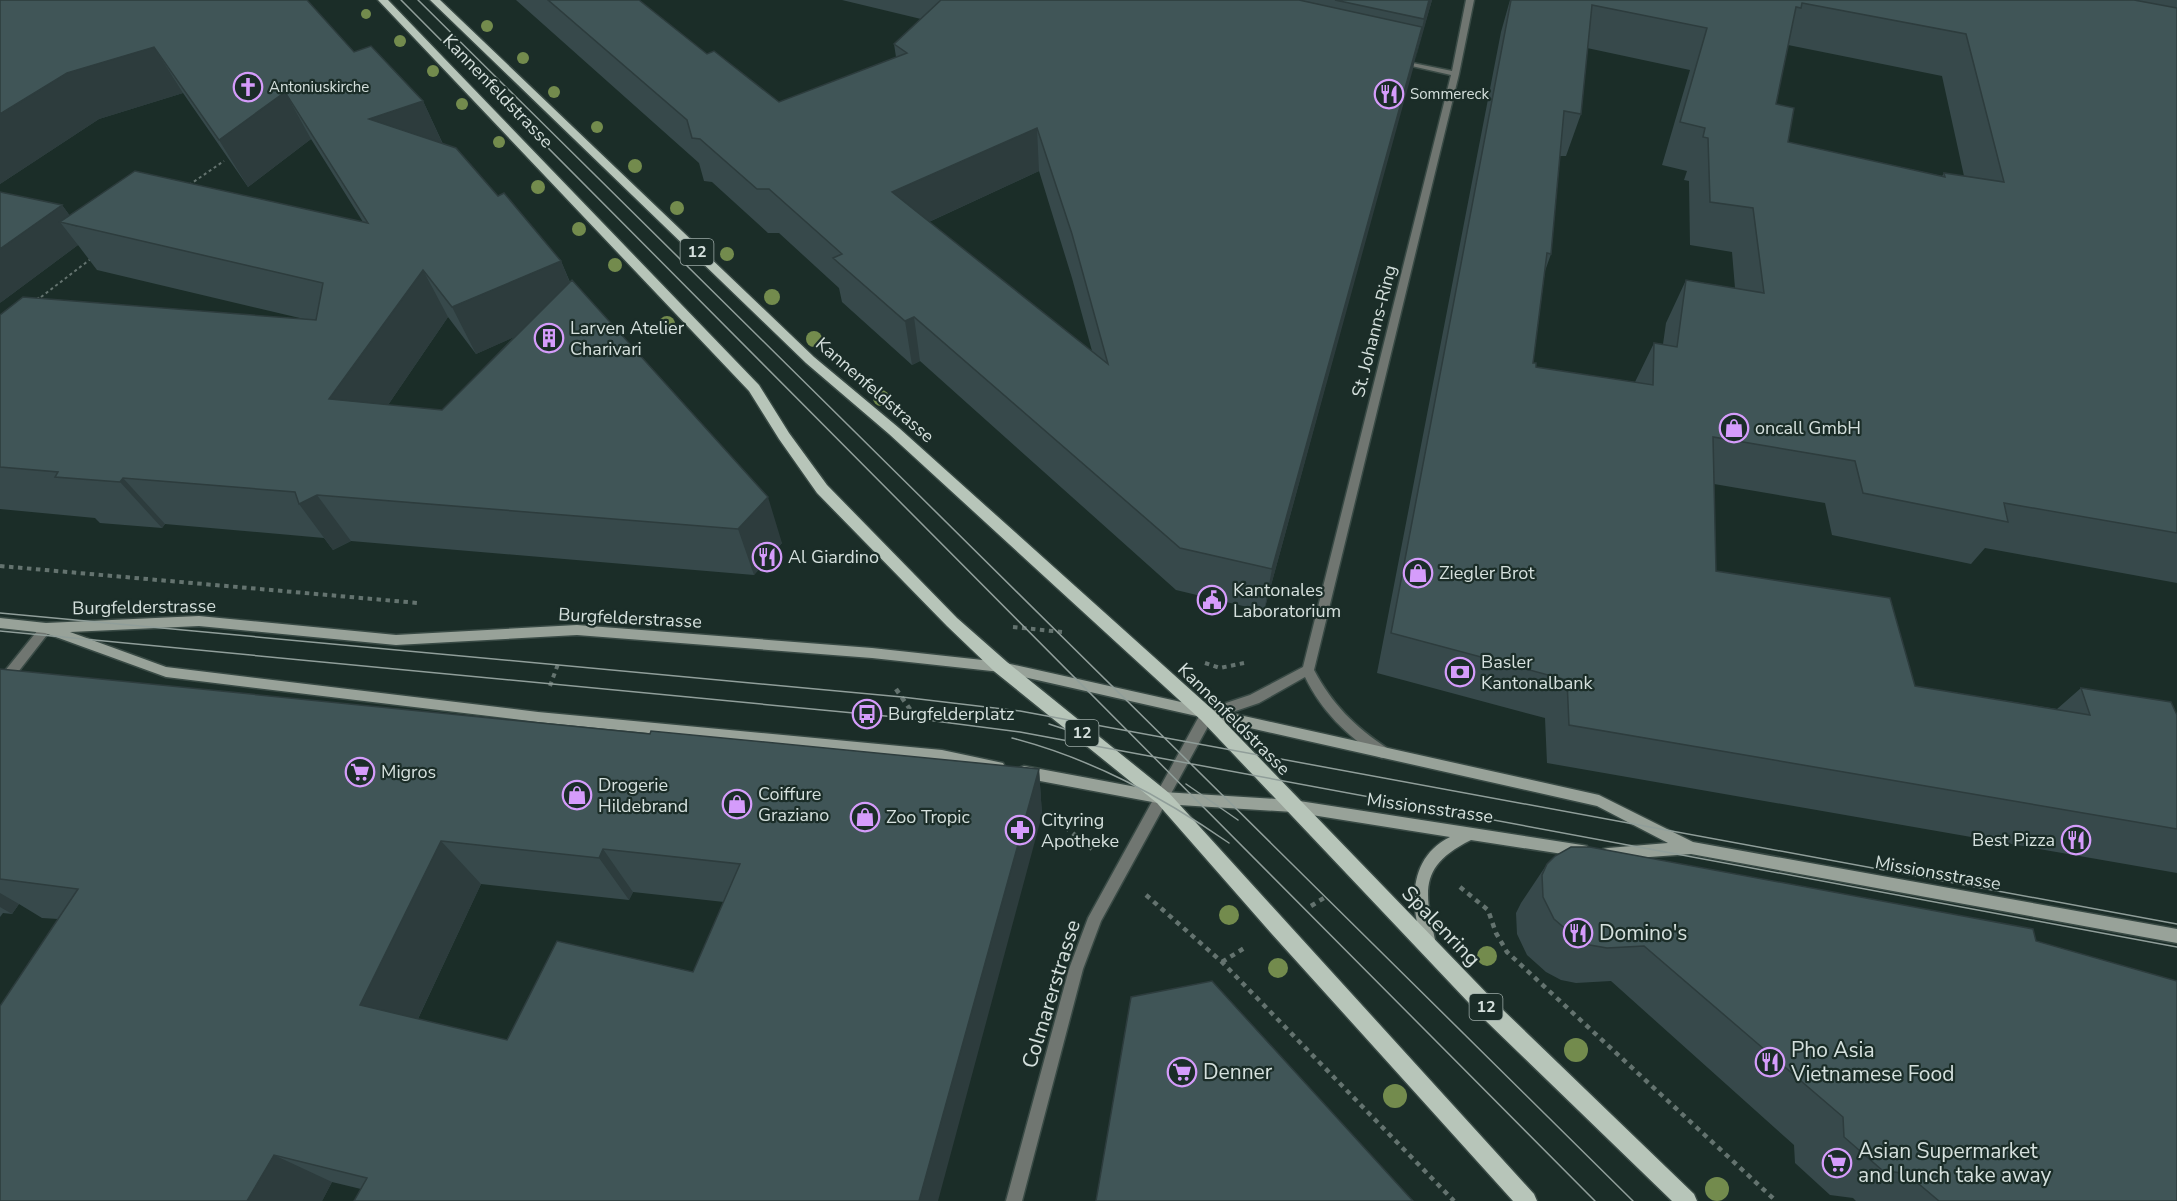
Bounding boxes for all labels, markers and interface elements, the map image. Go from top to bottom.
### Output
street label: Kannenfeldstrasse [437,29,559,153]
church icon: Antoniuskirche [232,71,264,103]
place label: Antoniuskirche [269,77,369,97]
restaurant icon: Sommereck [1373,78,1405,110]
place label: Sommereck [1410,84,1489,104]
road number: 12 [680,239,714,265]
street label: St. Johanns-Ring [1346,262,1402,400]
place label: Larven Atelier Charivari [570,316,685,361]
building icon: Larven Atelier Charivari [533,322,565,354]
street label: Kannenfeldstrasse [811,332,939,448]
shop icon: oncall GmbH [1718,412,1750,444]
place label: oncall GmbH [1755,416,1861,440]
restaurant icon: Al Giardino [751,541,783,573]
place label: Al Giardino [788,545,879,569]
shop icon: Ziegler Brot [1402,557,1434,589]
place label: Ziegler Brot [1439,561,1535,585]
place label: Kantonales Laboratorium [1233,578,1341,623]
public building icon: Kantonales Laboratorium [1196,584,1228,616]
street label: Burgfelderstrasse [72,594,216,620]
street label: Burgfelderstrasse [558,602,702,634]
place label: Basler Kantonalbank [1481,650,1594,695]
bank icon: Basler Kantonalbank [1444,656,1476,688]
street label: Kannenfeldstrasse [1173,658,1295,780]
bus stop icon: Burgfelderplatz [851,698,883,730]
place label: Burgfelderplatz [888,702,1014,726]
road number: 12 [1066,720,1098,746]
supermarket icon: Migros [344,756,376,788]
place label: Migros [381,760,436,784]
place label: Drogerie Hildebrand [598,773,688,818]
shop icon: Drogerie Hildebrand [561,779,593,811]
place label: Coiffure Graziano [758,782,829,827]
street label: Missionsstrasse [1365,787,1495,829]
shop icon: Coiffure Graziano [721,788,753,820]
shop icon: Zoo Tropic [849,801,881,833]
place label: Zoo Tropic [886,805,970,829]
place label: Cityring Apotheke [1041,808,1119,853]
pharmacy icon: Cityring Apotheke [1004,814,1036,846]
restaurant icon: Best Pizza [2060,824,2092,856]
place label: Best Pizza [1972,828,2055,852]
street label: Missionsstrasse [1873,850,2003,896]
street label: Spalenring [1395,880,1487,972]
street label: Colmarerstrasse [1015,916,1087,1072]
restaurant icon: Domino's [1562,917,1594,949]
place label: Domino's [1599,919,1687,947]
road number: 12 [1470,994,1502,1020]
place label: Pho Asia Vietnamese Food [1790,1036,1954,1088]
restaurant icon: Pho Asia Vietnamese Food [1754,1046,1786,1078]
supermarket icon: Denner [1166,1056,1198,1088]
place label: Denner [1203,1058,1273,1086]
place label: Asian Supermarket and lunch take away [1858,1137,2051,1189]
supermarket icon: Asian Supermarket and lunch take away [1821,1147,1853,1179]

